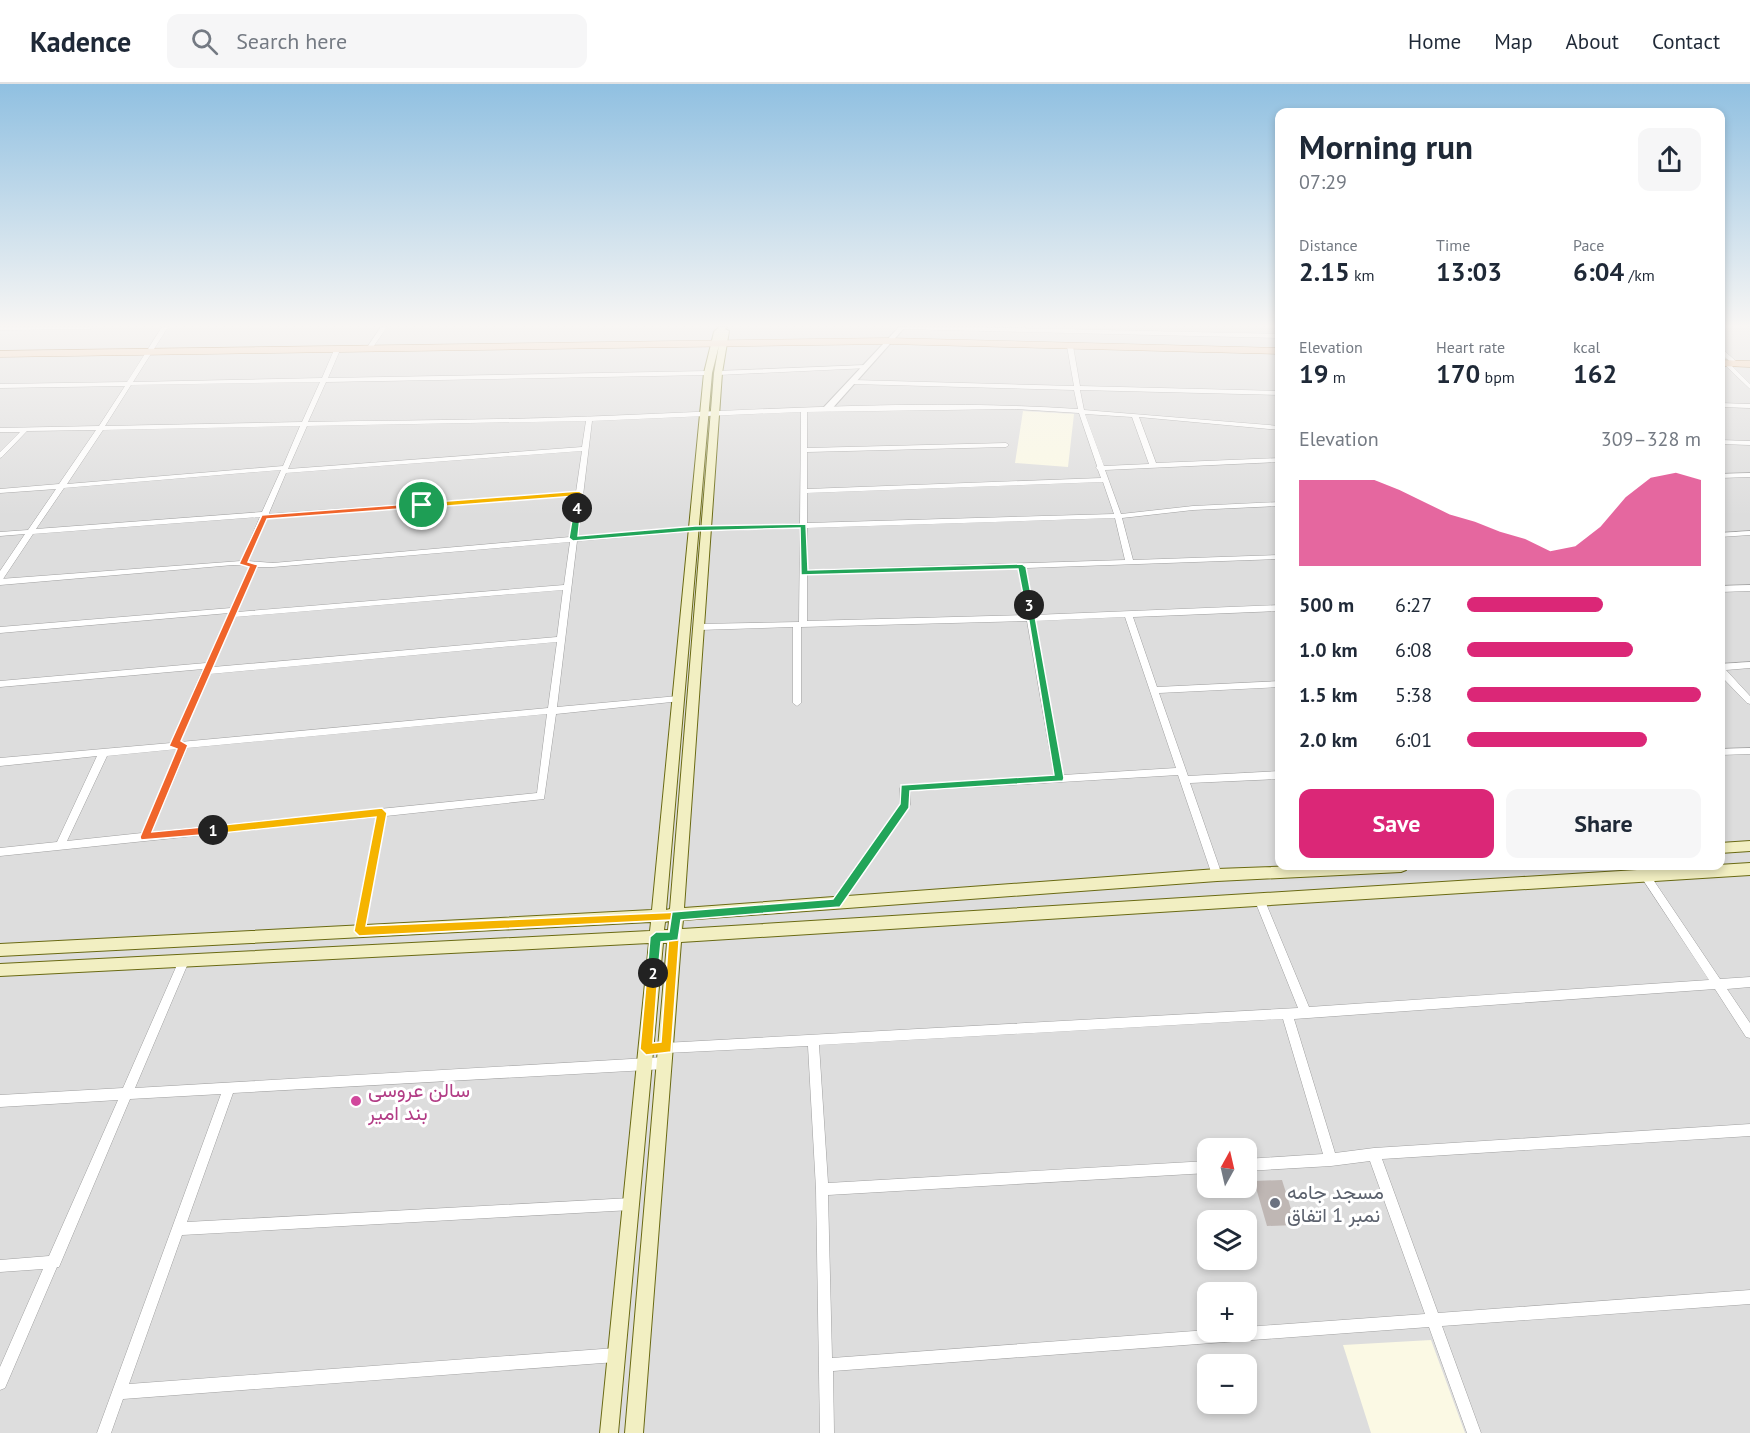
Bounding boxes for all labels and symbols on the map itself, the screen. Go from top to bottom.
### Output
pin [396,479,447,530]
pin: 4 [562,493,592,523]
pin: 3 [1014,590,1044,620]
pin: 1 [198,815,228,845]
pin: 2 [638,958,668,988]
place label: سالن عروسی بند امیر [367,1077,470,1126]
marker: سالن عروسی بند امیر [349,1094,363,1108]
north arrow [1197,1138,1257,1198]
place label: مسجد جامه نمبر 1 اتفاق [1287,1179,1384,1228]
marker: مسجد جامه نمبر 1 اتفاق [1268,1196,1282,1210]

